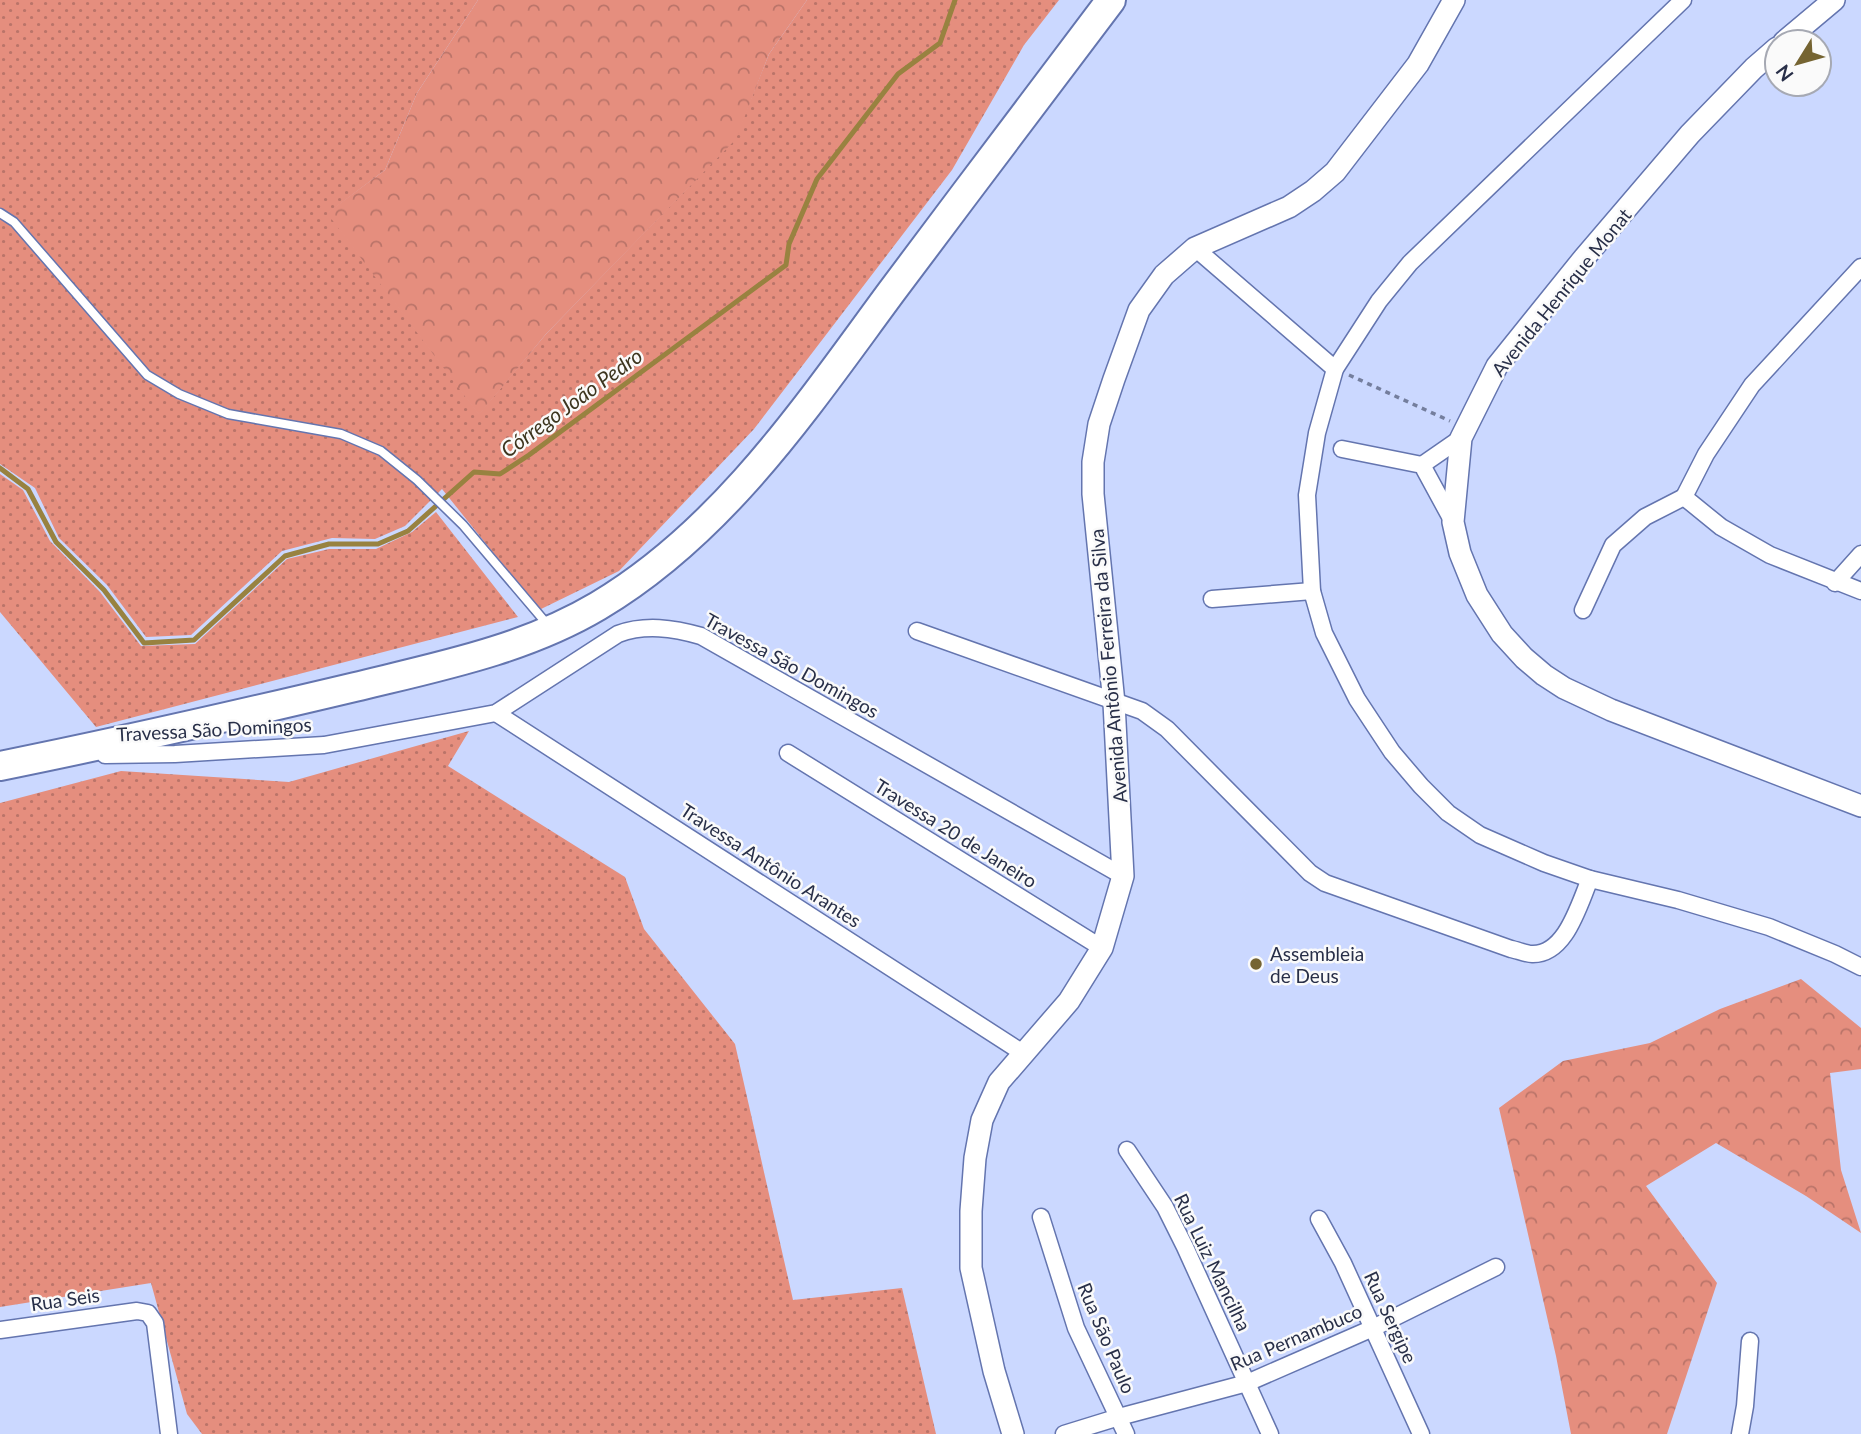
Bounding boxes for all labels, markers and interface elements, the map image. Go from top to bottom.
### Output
north arrow [1763,28,1833,98]
text: N [1770,61,1798,86]
street label: Avenida Henrique Monat [1486,203,1636,380]
water label: Córrego João Pedro [495,342,647,462]
street label: Avenida Antônio Ferreira da Silva [1085,528,1131,804]
street label: Travessa São Domingos [701,608,883,722]
street label: Travessa São Domingos [116,712,312,746]
street label: Travessa 20 de Janeiro [871,774,1041,892]
street label: Travessa Antônio Arantes [677,798,865,932]
place label: Assembleia de Deus [1270,942,1364,987]
marker: Assembleia de Deus [1248,956,1264,972]
street label: Rua Luiz Mancilha [1170,1190,1256,1334]
street label: Rua Sergipe [1360,1267,1422,1367]
street label: Rua São Paulo [1073,1279,1141,1397]
street label: Rua Seis [29,1283,101,1315]
street label: Rua Pernambuco [1227,1299,1365,1375]

